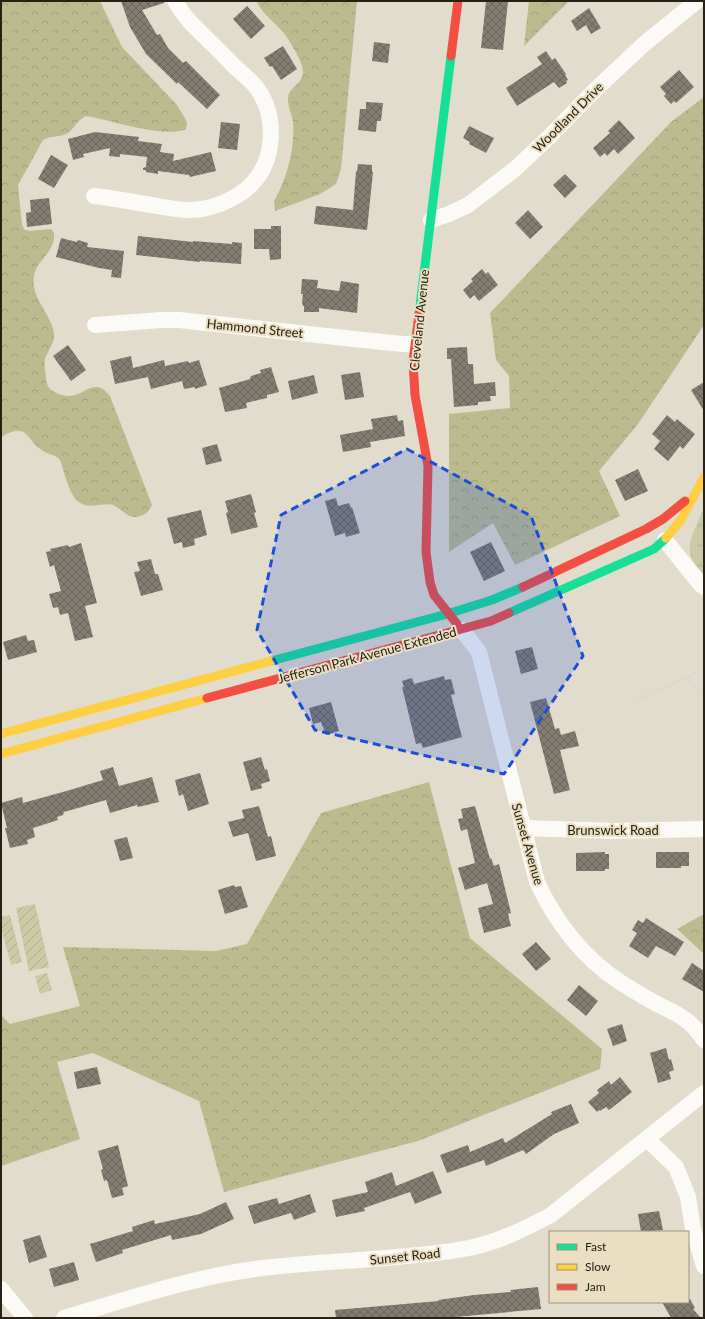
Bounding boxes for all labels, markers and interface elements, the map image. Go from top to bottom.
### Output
street label: Woodland Drive [529,78,607,156]
street label: Cleveland Avenue [406,268,432,371]
street label: Hammond Street [206,315,304,341]
street label: Jefferson Park Avenue Extended [276,623,458,687]
street label: Sunset Avenue [509,801,547,887]
street label: Brunswick Road [567,822,659,838]
legend [549,1231,689,1303]
text: Fast [585,1239,607,1254]
street label: Sunset Road [369,1244,441,1268]
text: Slow [585,1259,611,1274]
text: Jam [585,1279,606,1294]

